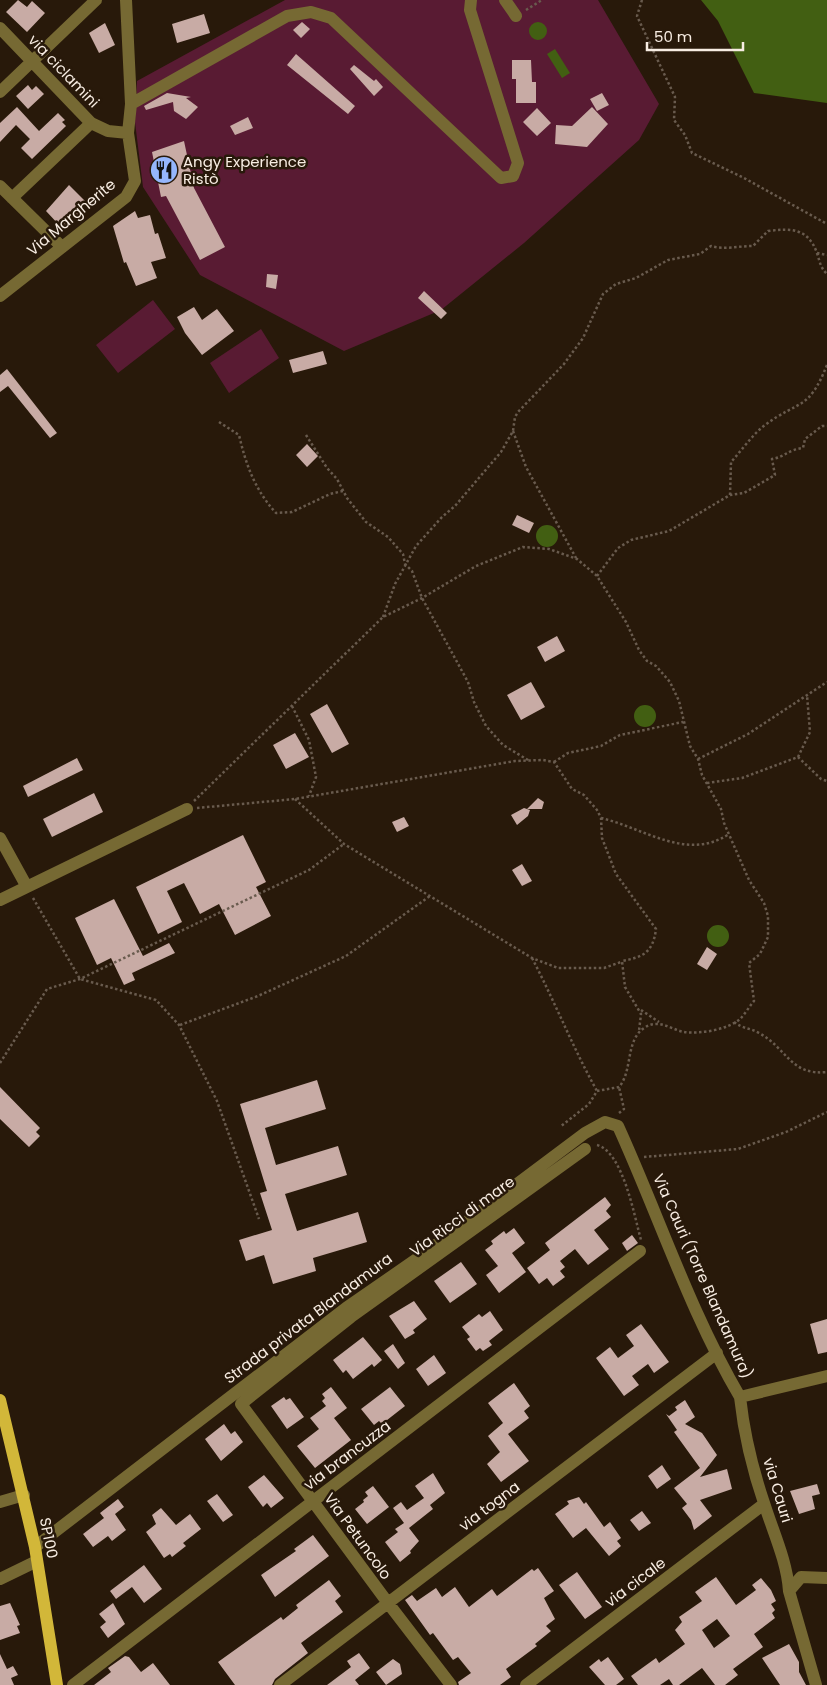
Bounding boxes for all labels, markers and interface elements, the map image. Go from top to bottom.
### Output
scale bar [647,20,743,52]
text: 50 m [654,26,692,47]
street label: via ciclamini [24,30,104,112]
place label: Angy Experience Ristò [183,151,306,189]
restaurant icon: Angy Experience Ristò [149,155,179,185]
street label: Via Margherite [22,174,120,260]
street label: Via Cauri (Torre Blandamura) [648,1170,758,1382]
street label: Via Ricci di mare [405,1171,519,1261]
street label: Strada privata Blandamura [220,1248,396,1388]
street label: via brancuzza [299,1415,395,1495]
street label: via Cauri [758,1455,798,1525]
street label: via togna [454,1476,524,1536]
street label: Via Petuncolo [319,1488,397,1584]
street label: SP100 [35,1516,63,1560]
street label: via cicale [600,1552,670,1612]

